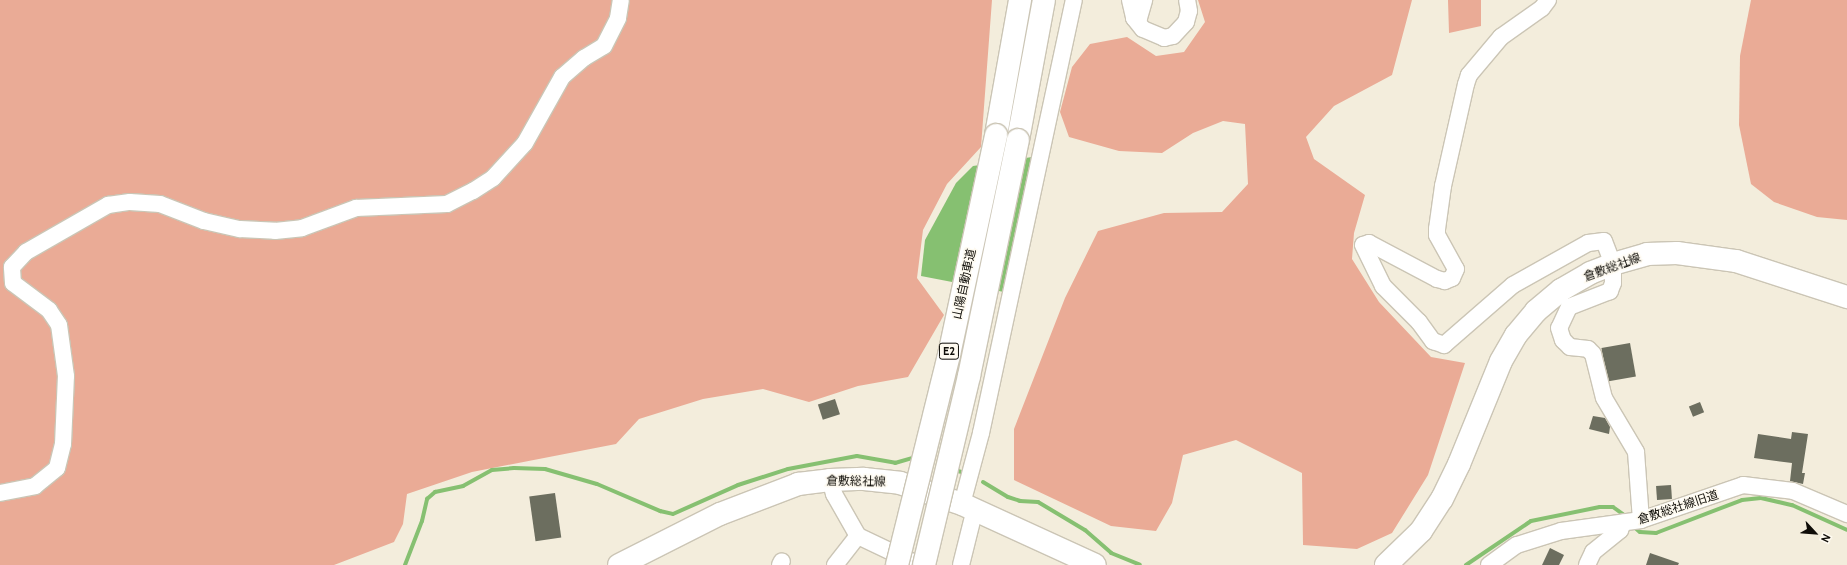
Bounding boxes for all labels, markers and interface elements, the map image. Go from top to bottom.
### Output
street label: 山陽自動車道 [949,247,979,321]
street label: 倉敷総社線 [1581,250,1643,284]
road number: E2 [938,342,960,360]
street label: 倉敷総社線 [826,473,886,489]
street label: 倉敷総社線旧道 [1636,487,1720,527]
north arrow [1795,513,1835,553]
text: N [1818,532,1834,545]

